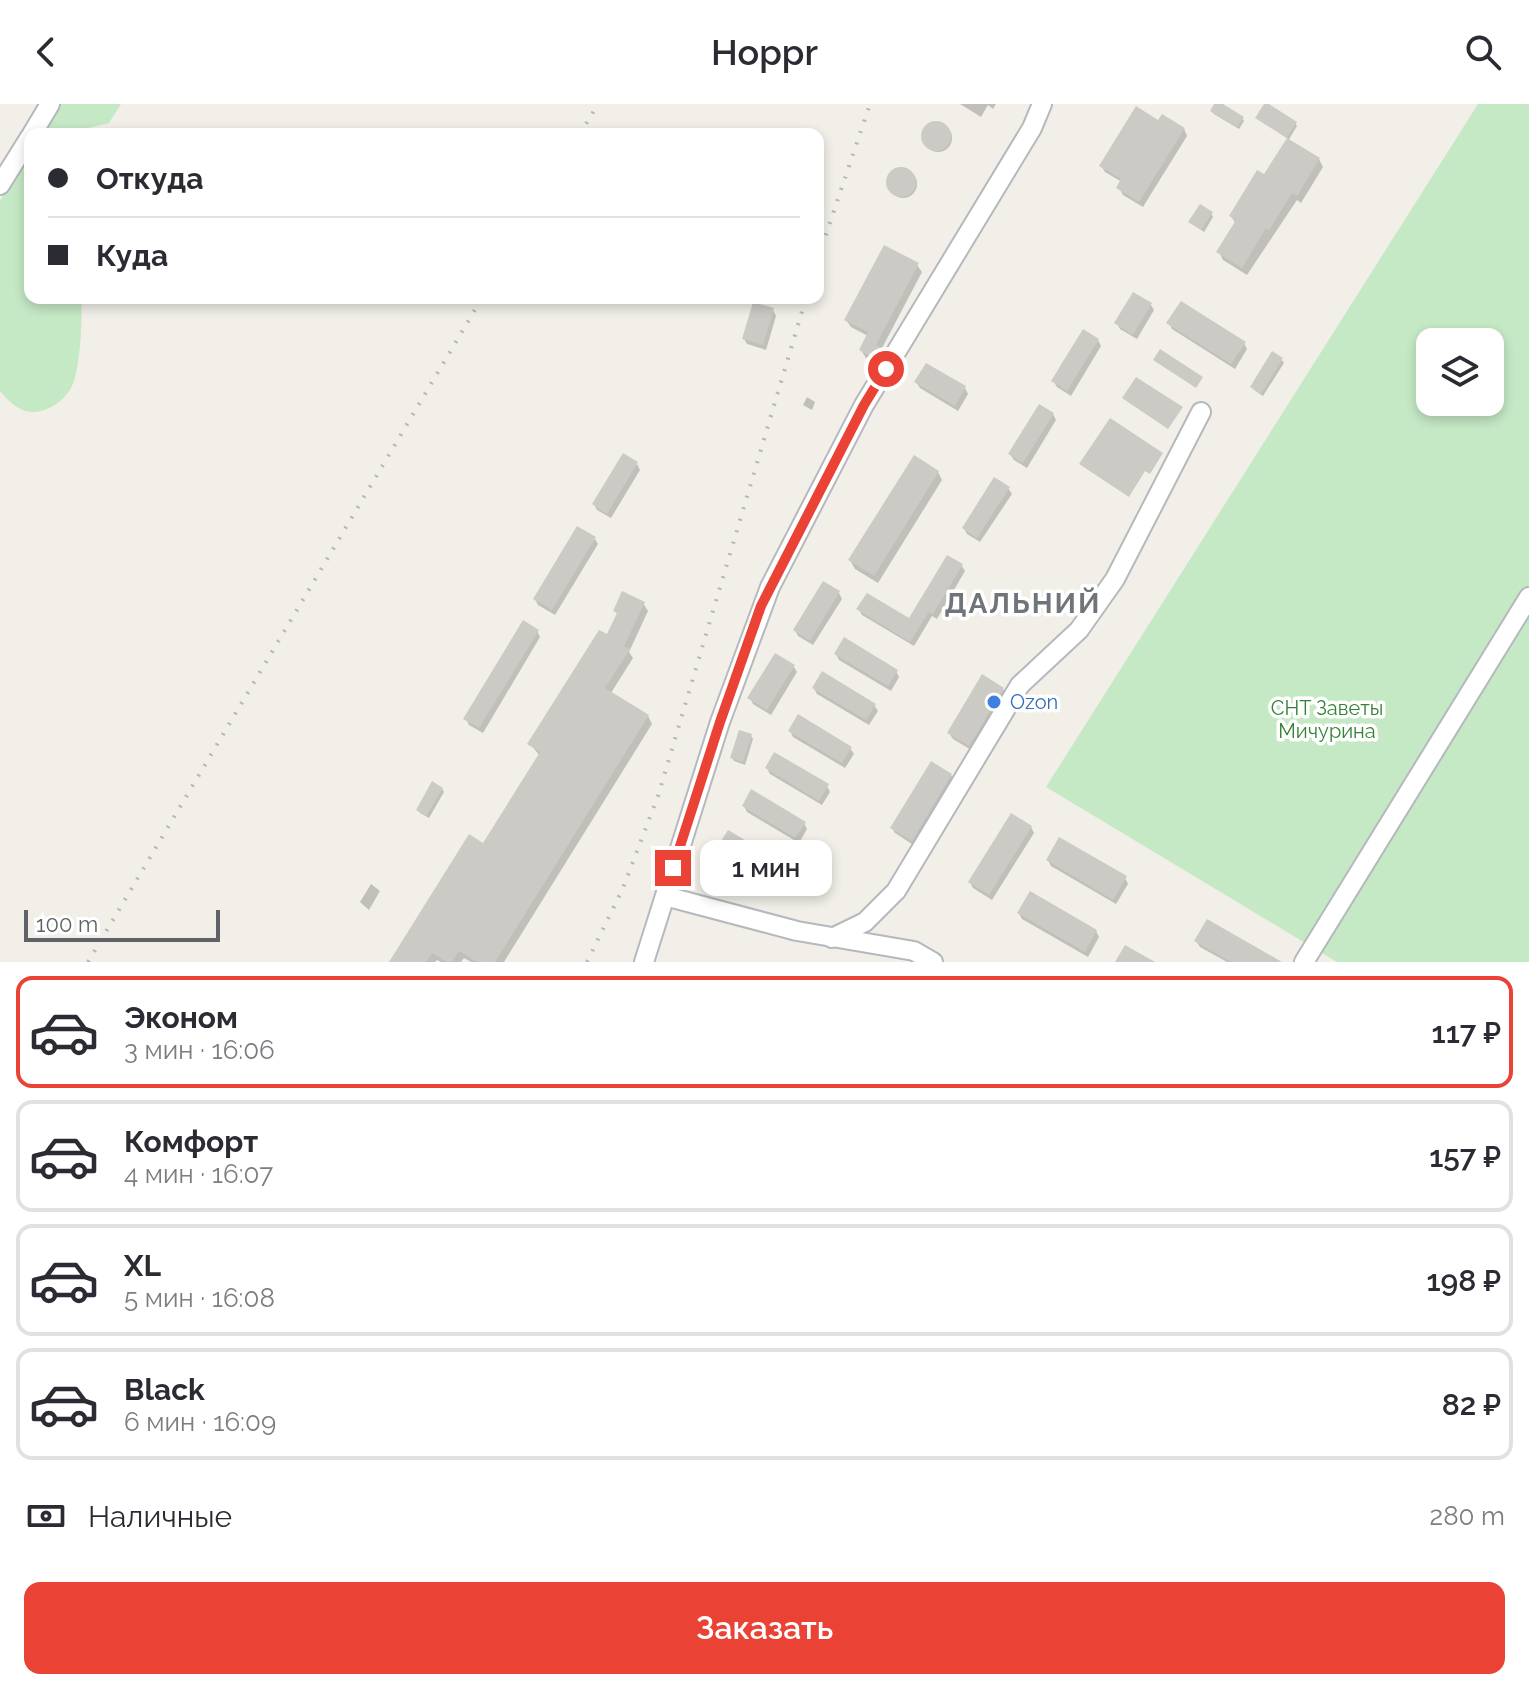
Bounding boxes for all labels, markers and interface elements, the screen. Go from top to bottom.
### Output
icon: back [24,30,68,74]
icon: search [1461,30,1505,74]
text: Hoppr [711,31,818,73]
text: Откуда [96,161,203,196]
text: Куда [96,238,168,273]
map controls [1416,328,1504,416]
button: layers [1416,328,1504,416]
route start [868,351,904,387]
district label: ДАЛЬНИЙ [944,587,1102,620]
place label: Ozon [1010,690,1058,714]
marker: Ozon [985,693,1003,711]
park label: СНТ Заветы Мичурина [1271,696,1383,743]
callout: 1 мин [701,840,833,896]
route end [655,850,691,886]
text: 1 мин [732,853,800,883]
scale bar [24,906,220,942]
text: 100 m [36,911,98,937]
icon: car [28,996,100,1068]
text: Эконом [124,1000,238,1035]
text: 117 ₽ [1432,1015,1501,1050]
text: 3 мин · 16:06 [124,1035,275,1065]
icon: car [28,1120,100,1192]
text: Комфорт [124,1124,258,1159]
text: 157 ₽ [1429,1139,1501,1174]
text: 4 мин · 16:07 [124,1159,273,1189]
icon: car [28,1244,100,1316]
text: XL [124,1248,161,1283]
text: 198 ₽ [1426,1263,1501,1298]
text: 5 мин · 16:08 [124,1283,275,1313]
icon: car [28,1368,100,1440]
text: Black [124,1372,205,1407]
text: 82 ₽ [1442,1387,1501,1422]
text: 6 мин · 16:09 [124,1407,276,1437]
icon: cash [24,1494,68,1538]
text: Наличные [88,1499,232,1534]
text: 280 m [1430,1501,1505,1531]
button: Заказать [24,1582,1505,1674]

